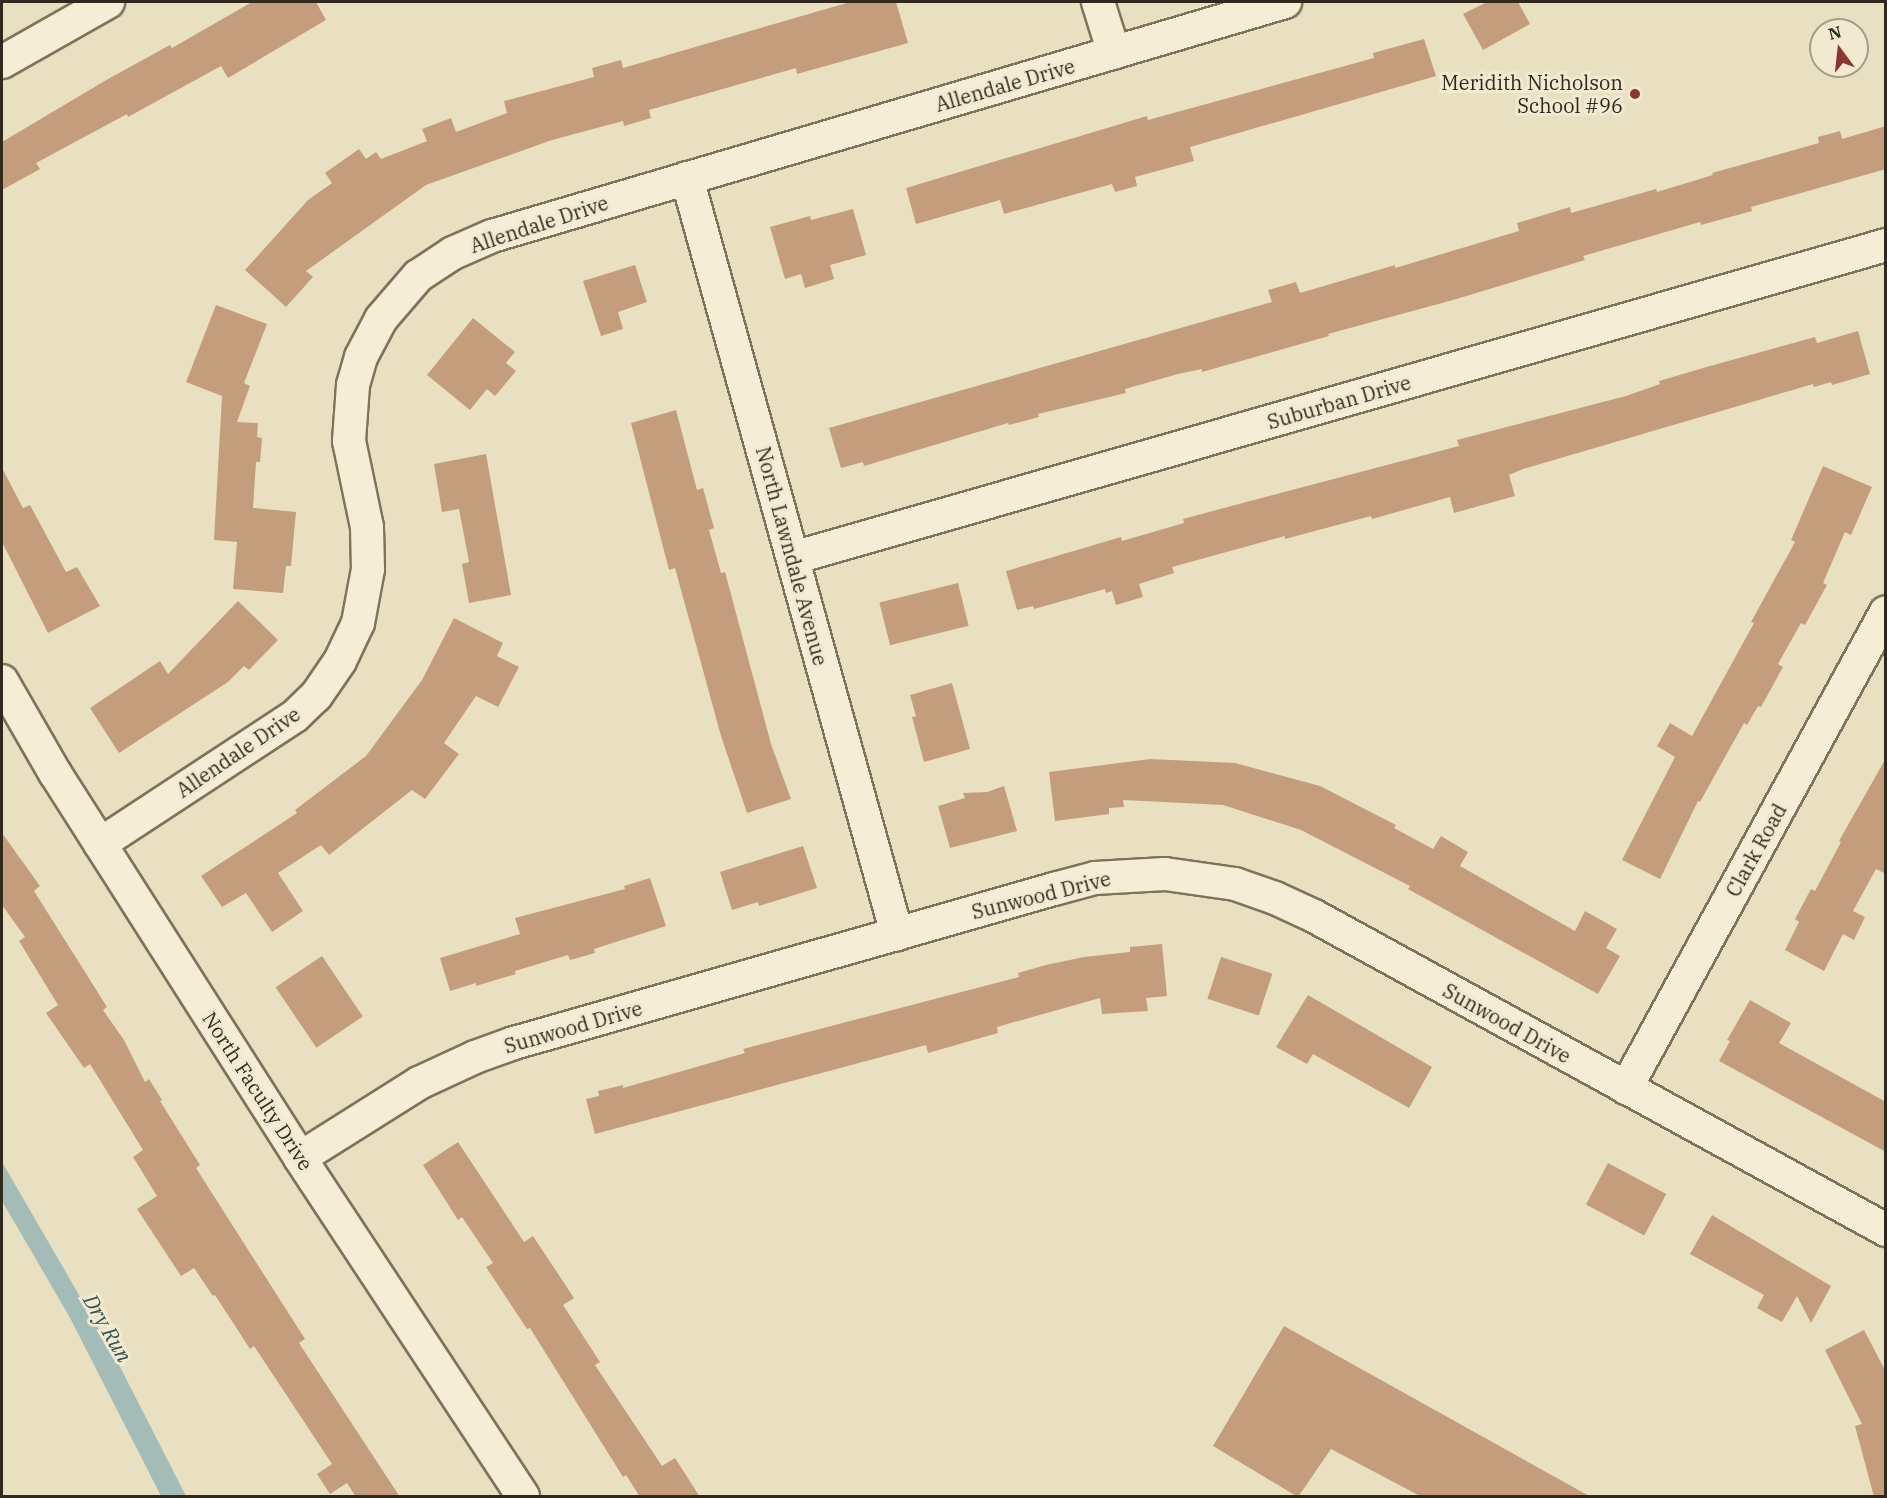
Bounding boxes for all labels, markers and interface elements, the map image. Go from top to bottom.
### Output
north arrow [1809,18,1869,78]
text: N [1826,21,1844,44]
street label: Allendale Drive [933,54,1077,116]
place label: Meridith Nicholson School #96 [1441,70,1623,117]
marker: Meridith Nicholson School #96 [1628,87,1642,101]
street label: Allendale Drive [467,190,611,258]
street label: Suburban Drive [1264,370,1414,434]
street label: North Lawndale Avenue [751,444,833,668]
street label: Allendale Drive [172,702,304,802]
street label: Clark Road [1721,799,1791,901]
street label: Sunwood Drive [969,866,1113,924]
street label: Sunwood Drive [1439,978,1575,1068]
street label: Sunwood Drive [501,996,645,1058]
street label: North Faculty Drive [198,1007,318,1175]
water label: Dry Run [79,1290,137,1366]

